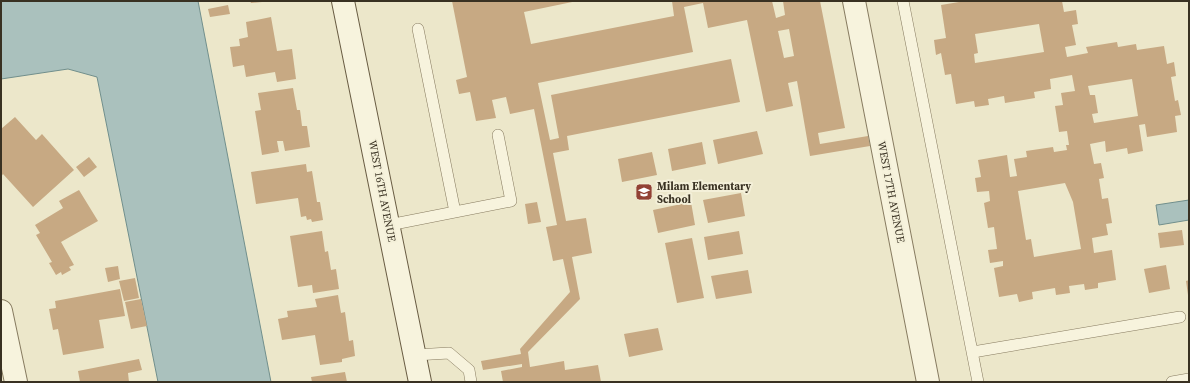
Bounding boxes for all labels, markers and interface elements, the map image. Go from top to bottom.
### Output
street label: WEST 16TH AVENUE [365,139,399,243]
street label: WEST 17TH AVENUE [874,140,908,244]
place label: Milam Elementary School [657,179,751,207]
school or university icon: Milam Elementary School [634,182,654,202]

